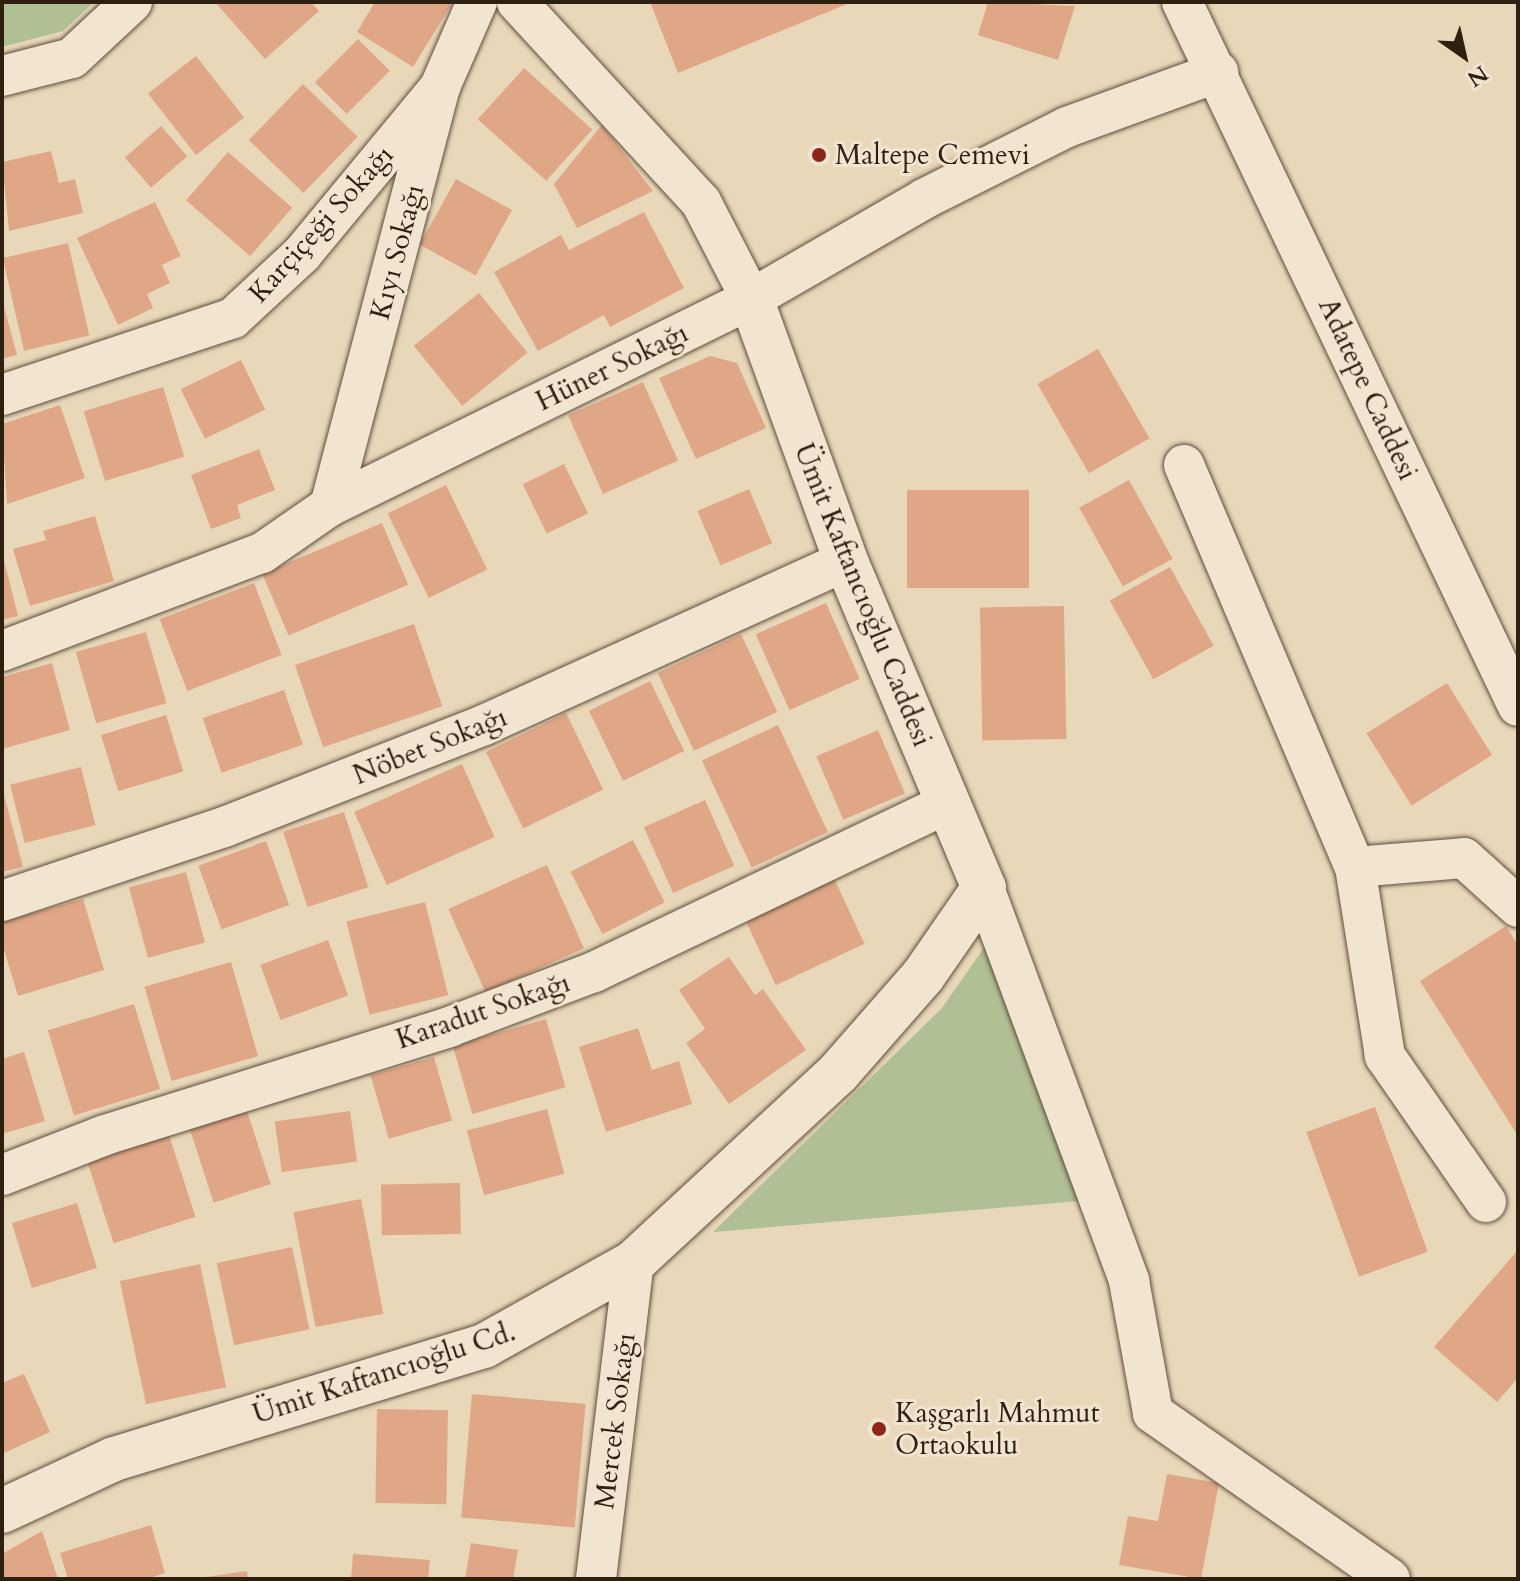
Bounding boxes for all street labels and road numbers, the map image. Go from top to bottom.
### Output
street label: Karçiçeği Sokağı [242,138,400,310]
street label: Kıyı Sokağı [363,181,431,323]
street label: Adatepe Caddesi [1311,293,1425,485]
street label: Hüner Sokağı [531,316,693,418]
street label: Ümit Kaftancıoğlu Caddesi [787,439,939,751]
street label: Nöbet Sokağı [348,700,512,792]
street label: Karadut Sokağı [392,966,574,1056]
street label: Ümit Kaftancıoğlu Cd. [249,1315,519,1431]
street label: Mercek Sokağı [588,1331,642,1511]

